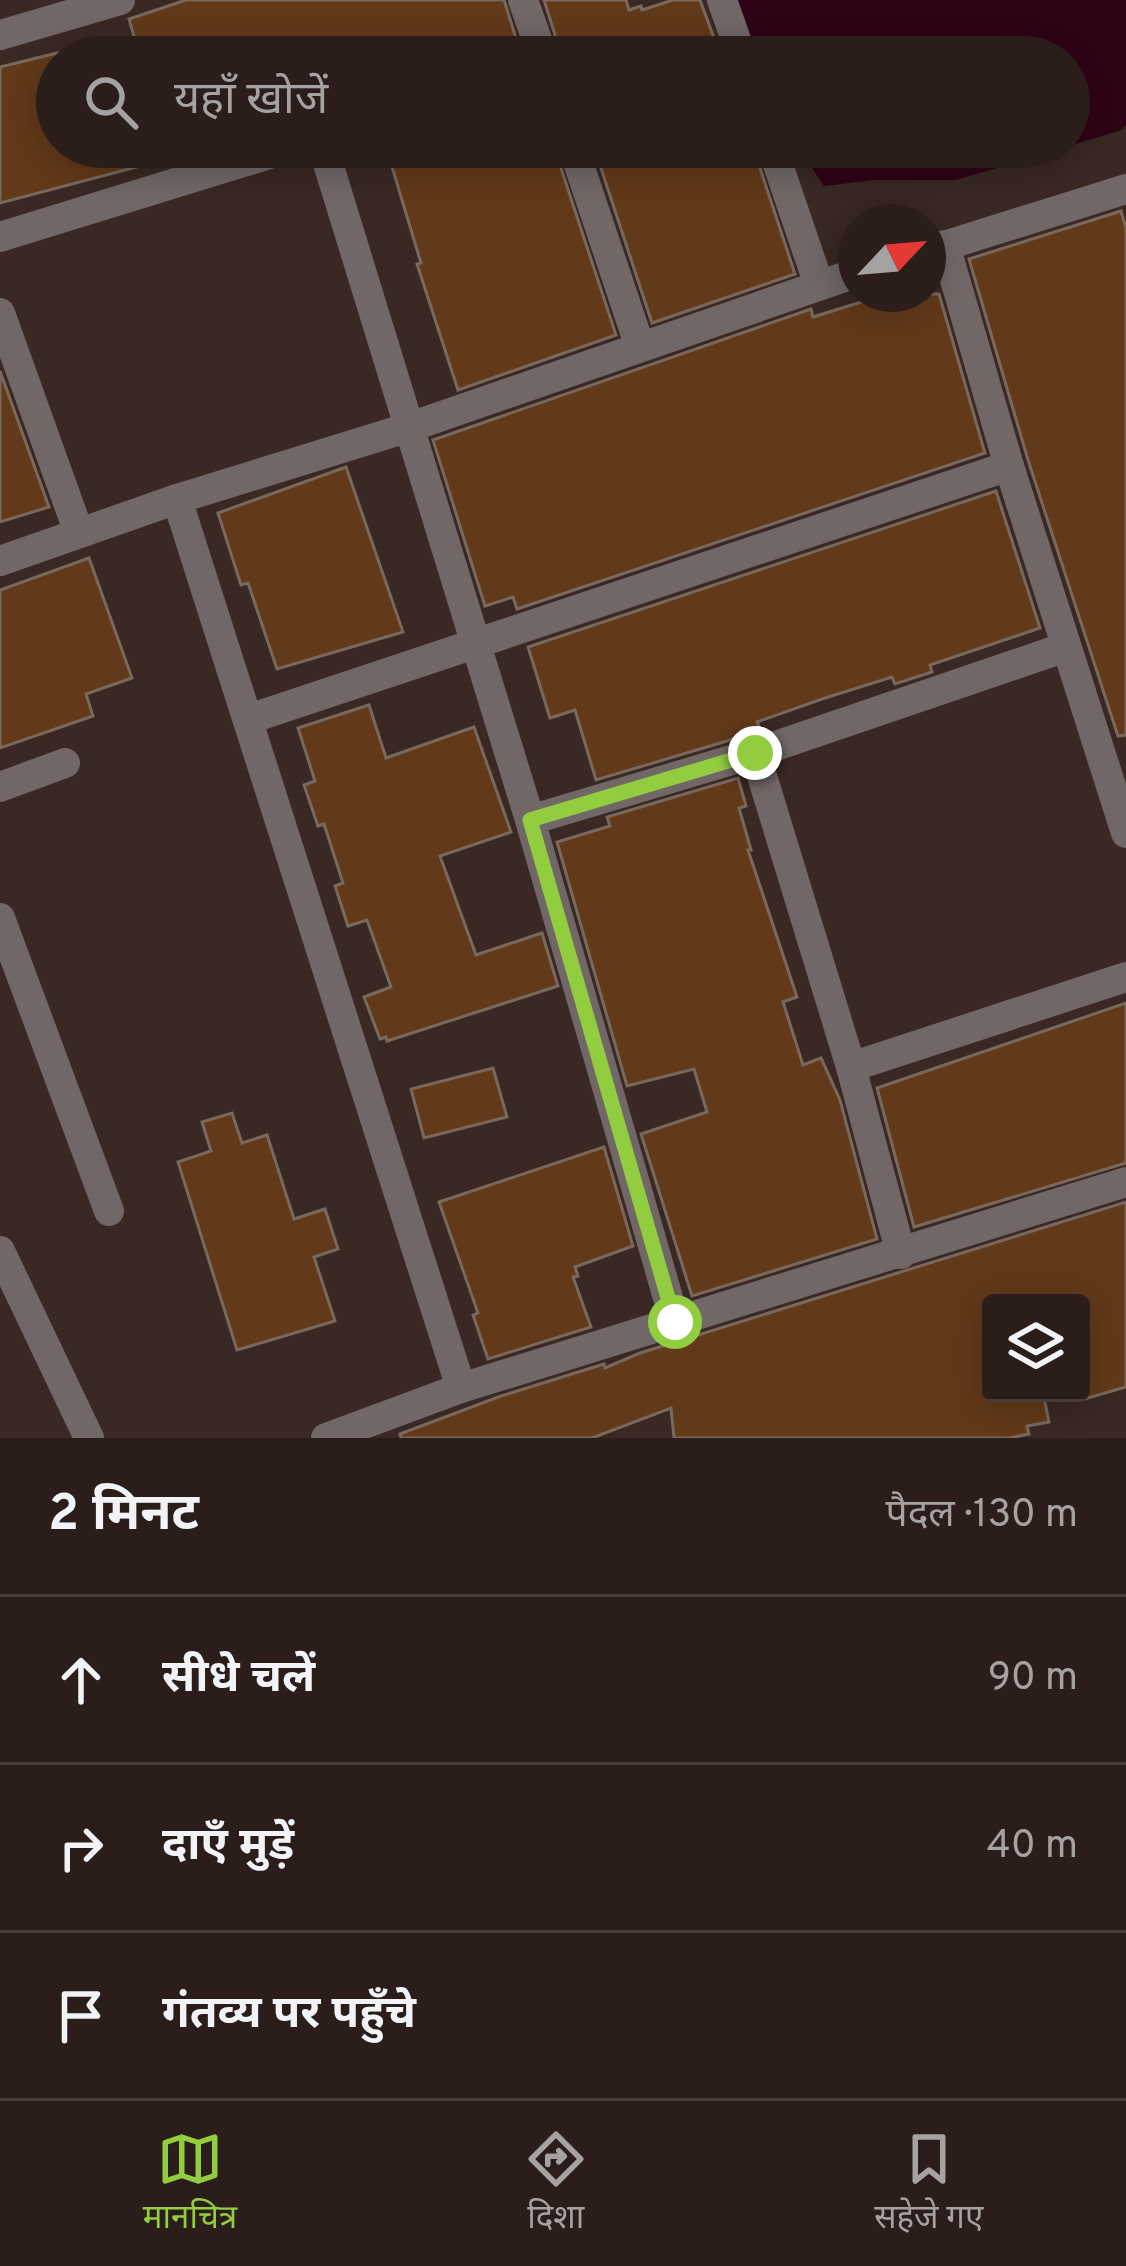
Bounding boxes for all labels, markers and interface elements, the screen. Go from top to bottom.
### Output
search box [36,36,1090,168]
icon: search [78,69,144,135]
text: यहाँ खोजें [174,73,328,130]
north arrow [838,204,946,312]
route end [728,726,782,780]
map controls [982,1294,1090,1402]
button: layers [982,1294,1090,1402]
route start [648,1295,702,1349]
text: 2 मिनट [48,1484,199,1549]
text: पैदल · 130 m [885,1492,1078,1541]
icon: ahead [48,1647,114,1713]
text: सीधे चलें [162,1651,315,1708]
text: 90 m [988,1655,1078,1704]
icon: right [48,1815,114,1881]
text: दाएँ मुड़ें [162,1819,294,1876]
text: 40 m [987,1823,1078,1872]
icon: arrive [48,1983,114,2049]
text: गंतव्य पर पहुँचे [162,1987,416,2044]
tab: मानचित्र [143,2126,237,2241]
tab: दिशा [523,2126,589,2241]
tab: सहेजे गए [874,2126,983,2241]

